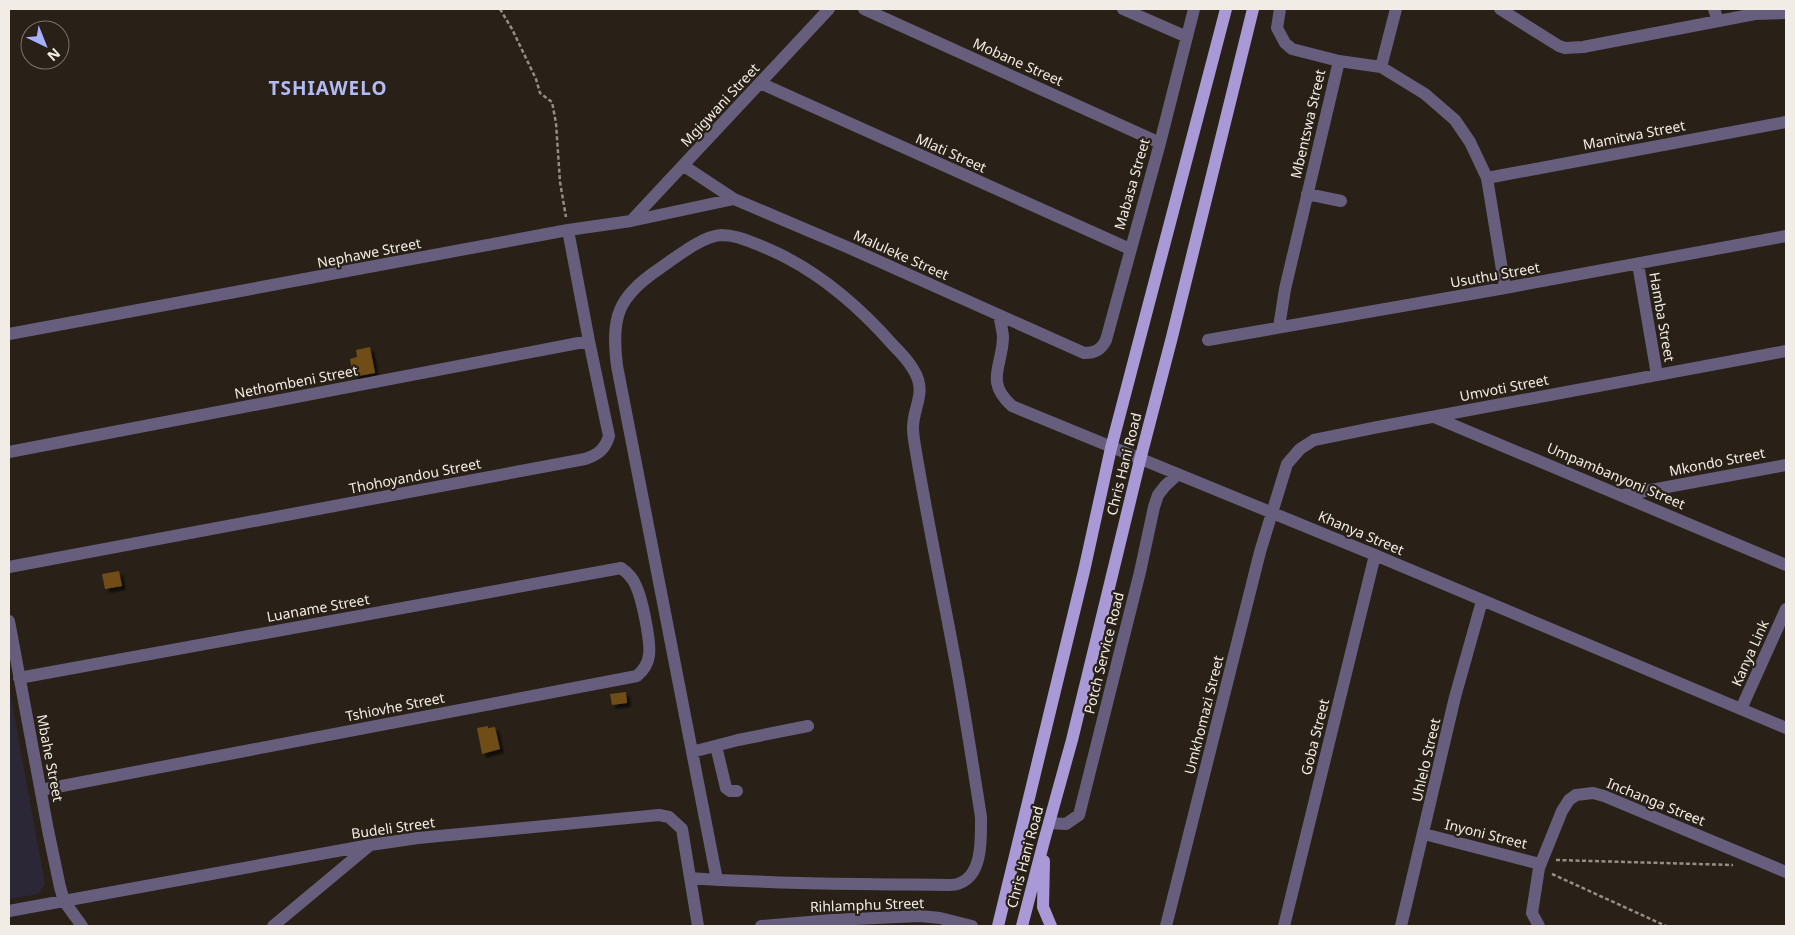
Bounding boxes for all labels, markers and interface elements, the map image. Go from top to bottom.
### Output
north arrow [20,20,70,70]
street label: Mobane Street [970,33,1066,90]
text: N [44,44,65,66]
street label: Mgigwani Street [676,59,763,150]
street label: Mbentswa Street [1286,68,1329,180]
district label: TSHIAWELO [268,75,388,101]
street label: Mamitwa Street [1581,115,1687,154]
street label: Mlati Street [913,128,990,177]
street label: Mabasa Street [1109,136,1154,232]
street label: Maluleke Street [851,225,952,284]
street label: Nephawe Street [315,233,422,272]
street label: Usuthu Street [1449,257,1541,292]
street label: Hamba Street [1645,271,1680,363]
street label: Nethombeni Street [233,360,359,403]
street label: Umvoti Street [1458,370,1550,405]
street label: Chris Hani Road [1102,411,1145,517]
street label: Umpambanyoni Street [1544,438,1688,513]
street label: Mkondo Street [1667,443,1766,480]
street label: Thohoyandou Street [347,453,482,498]
street label: Khanya Street [1315,506,1407,559]
street label: Luaname Street [265,589,371,626]
street label: Potch Service Road [1079,590,1128,716]
street label: Kanya Link [1726,616,1773,689]
street label: Umkhomazi Street [1180,653,1227,776]
street label: Tshiovhe Street [344,688,446,725]
street label: Goba Street [1296,697,1333,777]
street label: Mbahe Street [33,713,68,803]
street label: Uhlelo Street [1407,716,1444,804]
street label: Inchanga Street [1604,773,1708,830]
street label: Chris Hani Road [1002,804,1047,910]
street label: Budeli Street [350,812,436,843]
street label: Inyoni Street [1443,814,1529,853]
street label: Rihlamphu Street [810,893,924,916]

